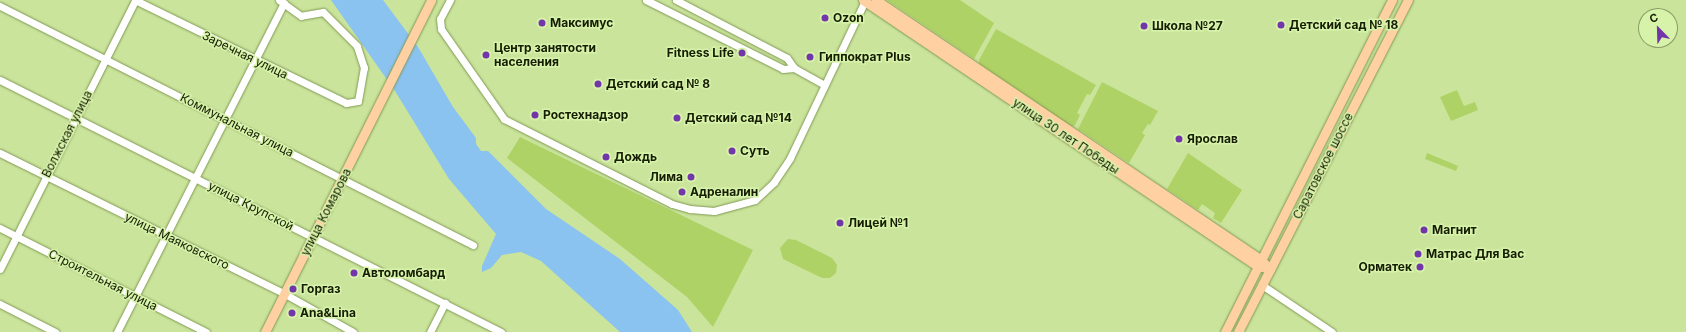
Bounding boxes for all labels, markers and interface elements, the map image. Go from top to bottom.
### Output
north arrow [1638,8,1678,48]
text: С [1647,10,1660,26]
place label: Ozon [833,11,864,25]
marker: Ozon [820,13,830,23]
place label: Максимус [550,16,613,30]
marker: Максимус [537,18,547,28]
place label: Детский сад № 18 [1289,18,1398,32]
place label: Школа №27 [1152,19,1223,33]
marker: Детский сад № 18 [1276,20,1286,30]
marker: Школа №27 [1139,21,1149,31]
street label: Заречная улица [200,28,290,82]
place label: Центр занятости населения [494,41,596,69]
place label: Fitness Life [667,46,734,60]
marker: Fitness Life [737,48,747,58]
marker: Центр занятости населения [481,50,491,60]
place label: Гиппократ Plus [819,50,911,64]
marker: Гиппократ Plus [804,51,816,63]
place label: Детский сад № 8 [606,77,710,91]
marker: Детский сад № 8 [593,79,603,89]
street label: Волжская улица [39,88,95,180]
street label: Коммунальная улица [178,90,296,160]
street label: улица 30 лет Победы [1010,95,1122,177]
place label: Ростехнадзор [543,108,628,122]
marker: Ростехнадзор [530,110,540,120]
street label: Саратовское шоссе [1290,110,1356,222]
place label: Детский сад №14 [685,111,792,125]
marker: Детский сад №14 [672,113,682,123]
place label: Ярослав [1187,132,1238,146]
marker: Ярослав [1174,134,1184,144]
place label: Суть [740,144,770,158]
marker: Суть [727,146,737,156]
place label: Дождь [614,150,657,164]
marker: Дождь [601,152,611,162]
street label: улица Комарова [298,166,354,258]
place label: Лима [650,170,683,184]
marker: Лима [686,172,696,182]
street label: улица Крупской [206,178,296,234]
place label: Адреналин [690,185,758,199]
marker: Адреналин [677,187,687,197]
street label: улица Маяковского [122,209,232,273]
place label: Лицей №1 [848,216,908,230]
marker: Лицей №1 [835,218,845,228]
place label: Магнит [1432,223,1477,237]
marker: Магнит [1419,225,1429,235]
street label: Строительная улица [46,246,160,314]
place label: Матрас Для Вас [1426,247,1524,261]
marker: Матрас Для Вас [1413,249,1423,259]
place label: Орматек [1359,260,1412,274]
marker: Орматек [1415,262,1425,272]
place label: Автоломбард [362,266,445,280]
marker: Автоломбард [349,268,359,278]
place label: Горгаз [301,282,340,296]
marker: Горгаз [288,284,298,294]
place label: Ana&Lina [300,306,356,320]
marker: Ana&Lina [287,308,297,318]

